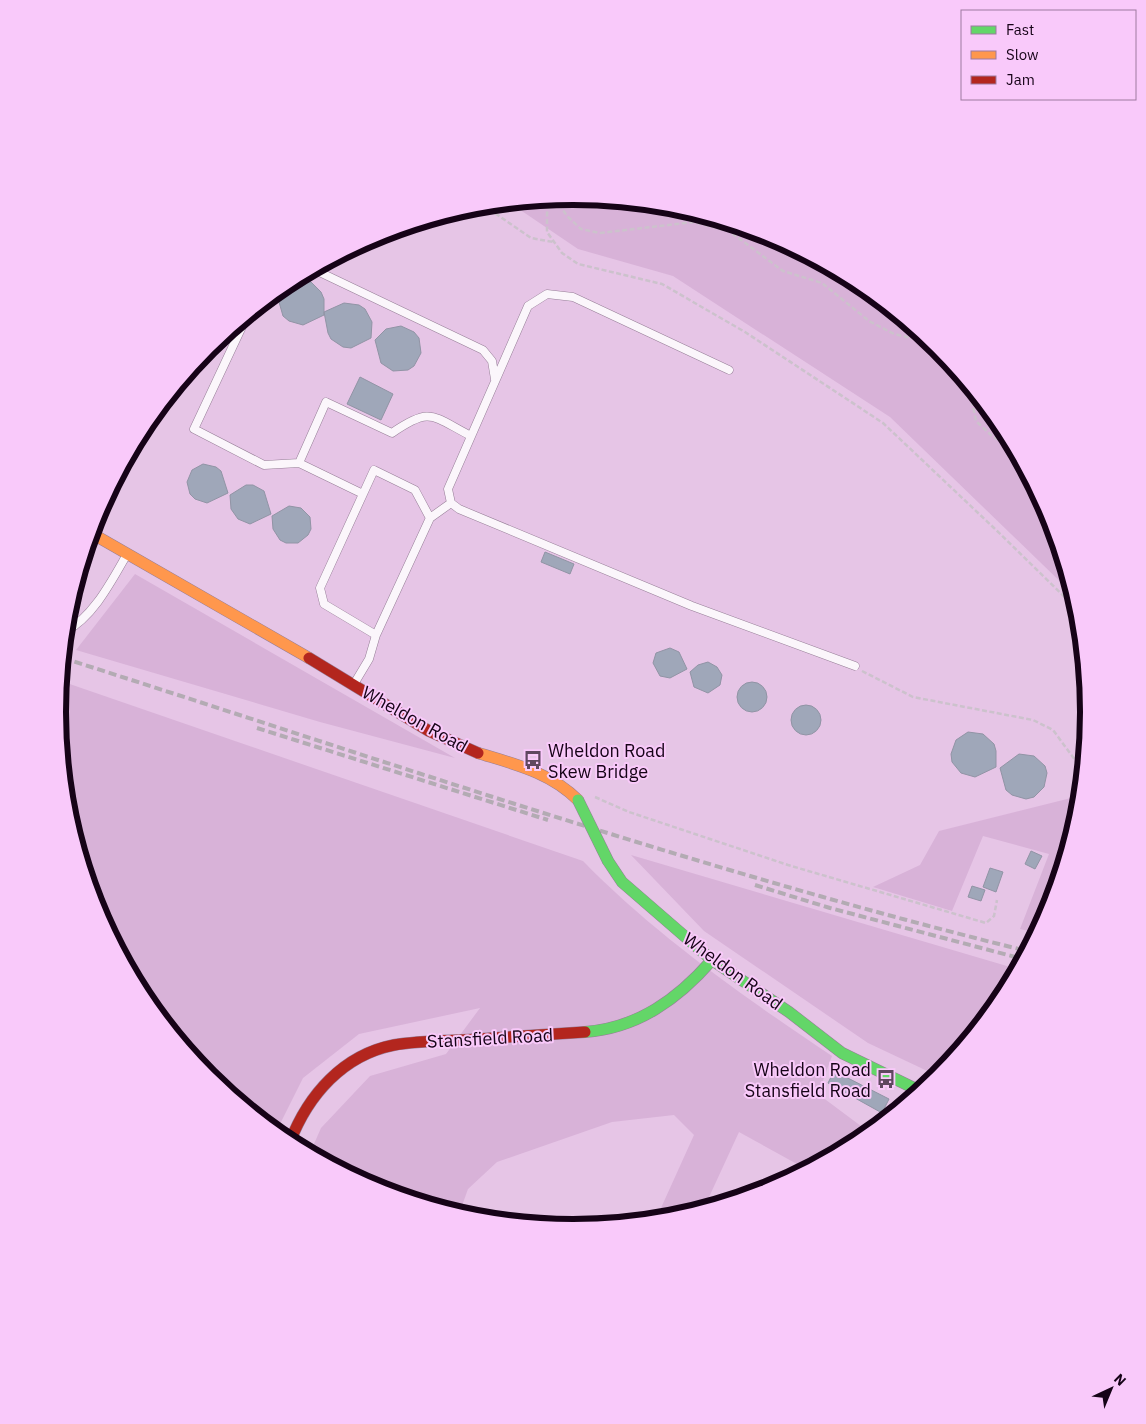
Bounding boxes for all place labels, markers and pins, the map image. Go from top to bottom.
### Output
place label: Wheldon Road Skew Bridge [548,739,665,783]
bus stop icon: Wheldon Road Skew Bridge [522,749,544,771]
place label: Wheldon Road Stansfield Road [745,1058,871,1102]
bus stop icon: Wheldon Road Stansfield Road [875,1068,897,1090]

